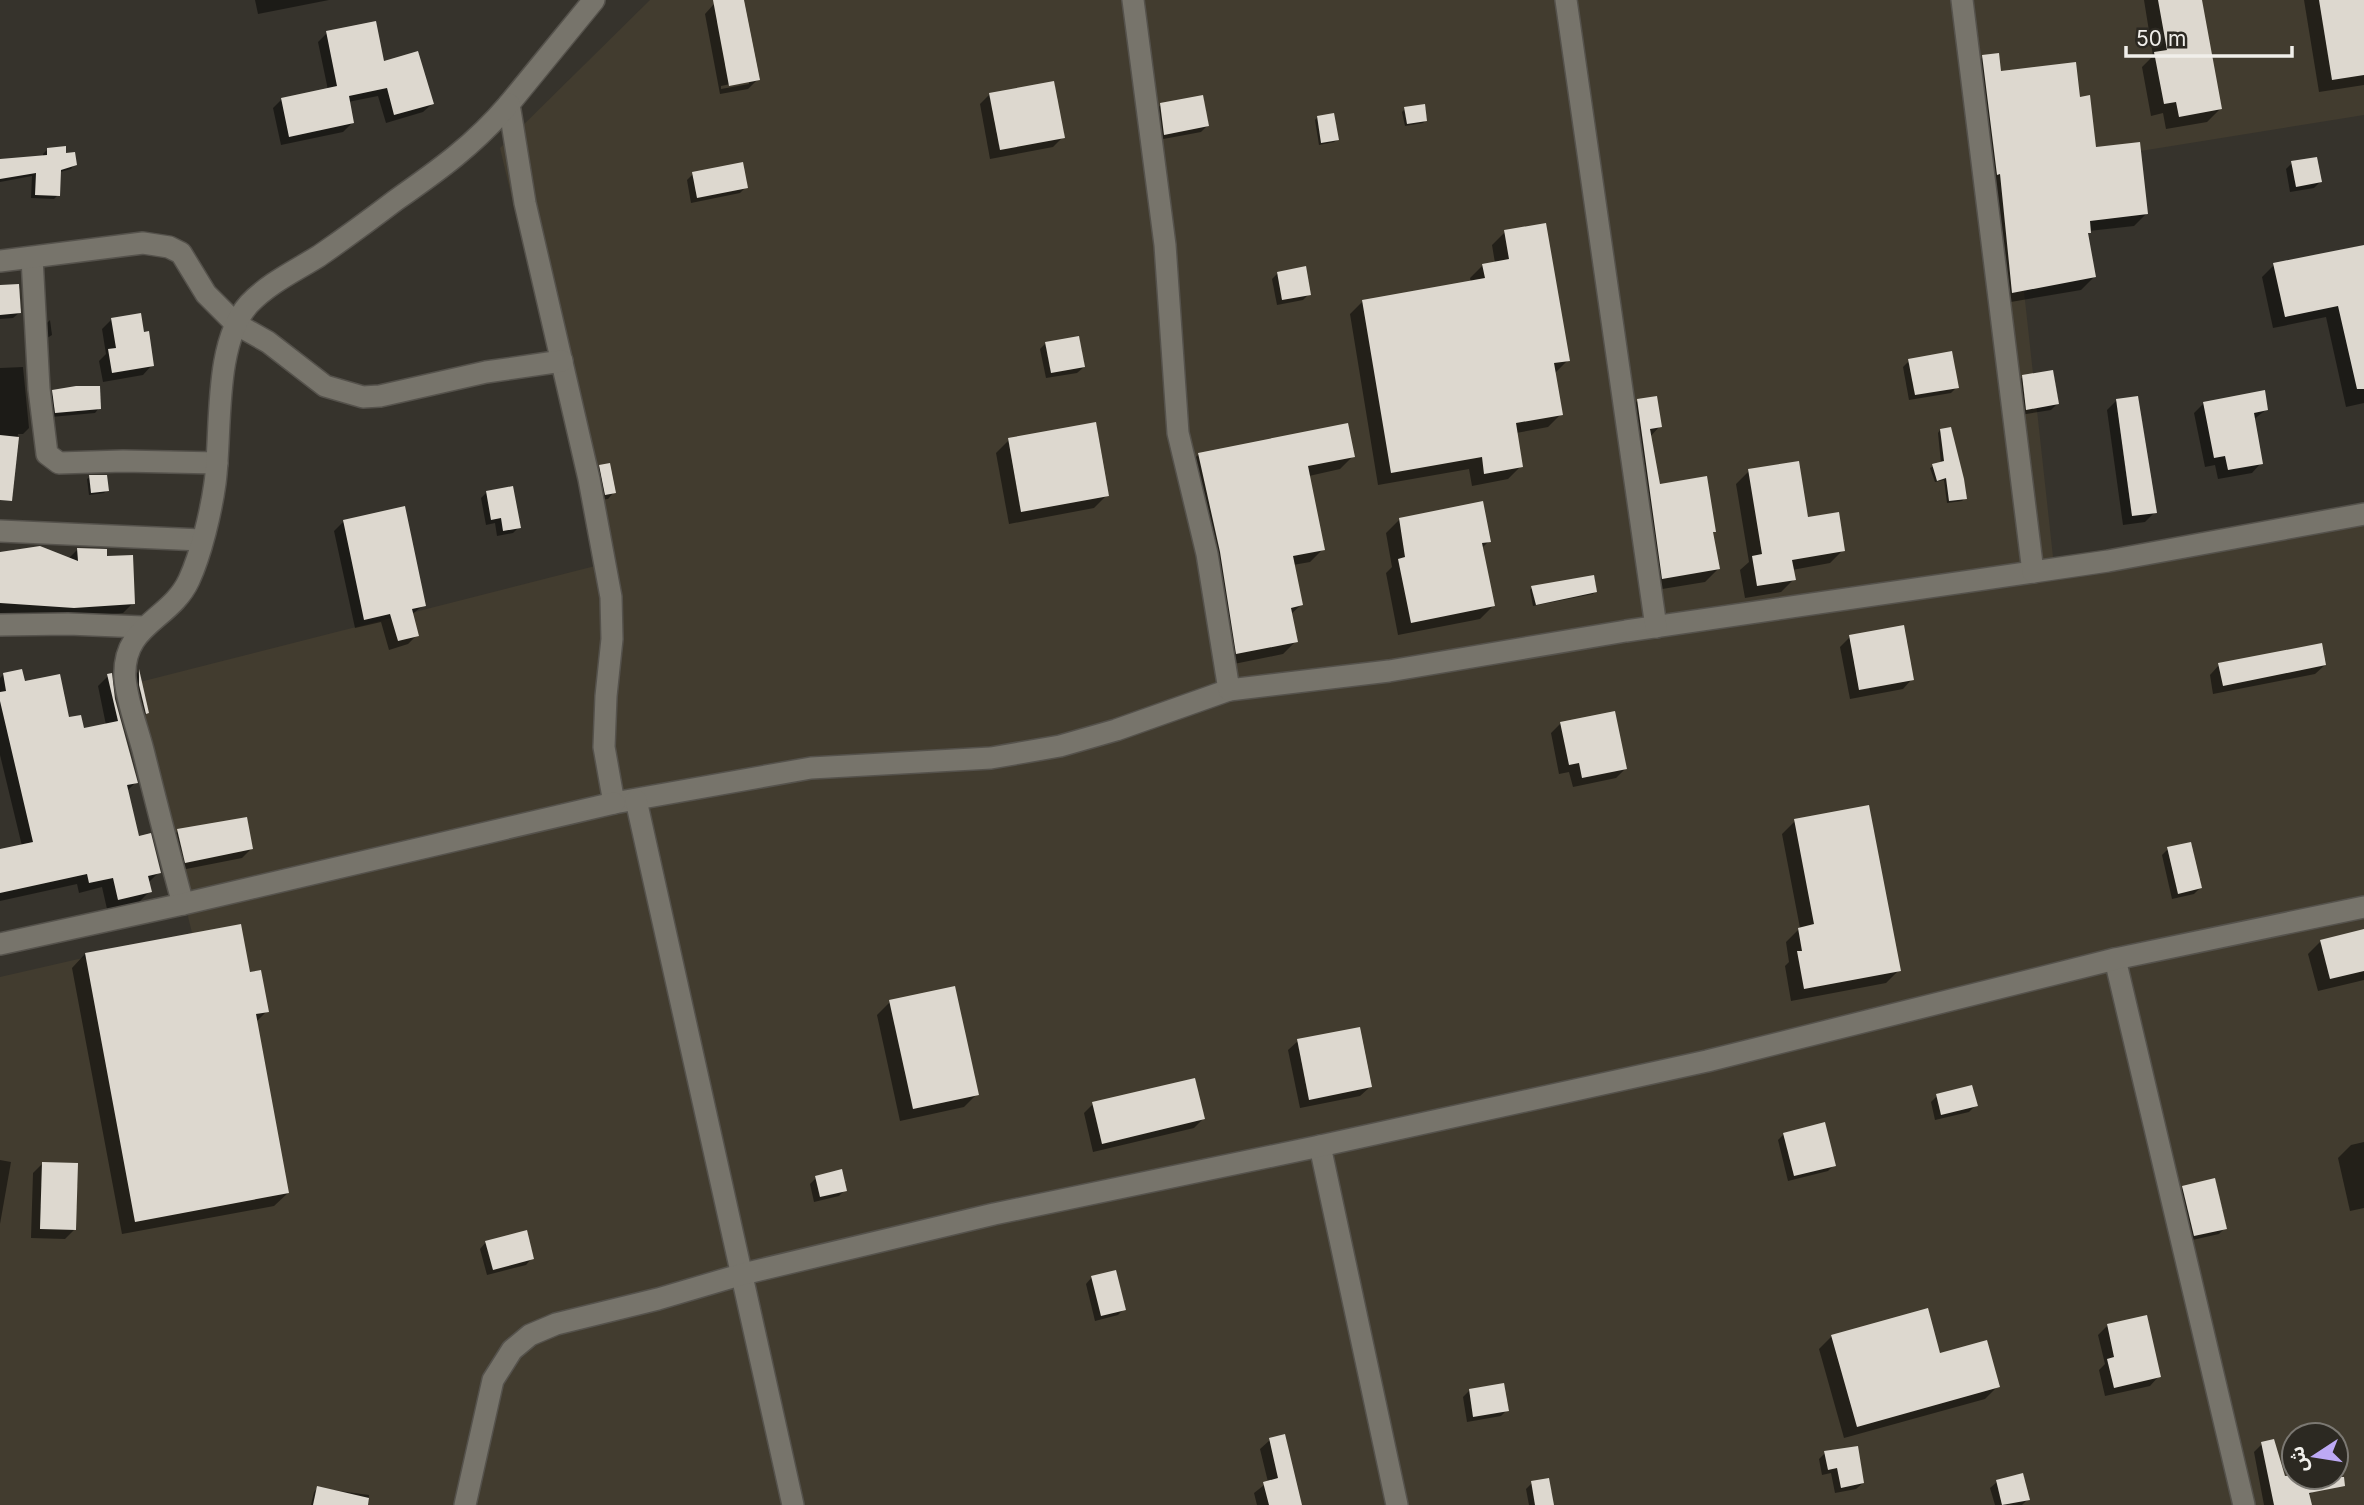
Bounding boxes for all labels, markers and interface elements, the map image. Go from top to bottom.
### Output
scale bar [2126,14,2292,58]
text: 50 m [2136,26,2186,51]
north arrow [2280,1421,2350,1491]
text: ش [2285,1444,2313,1475]

